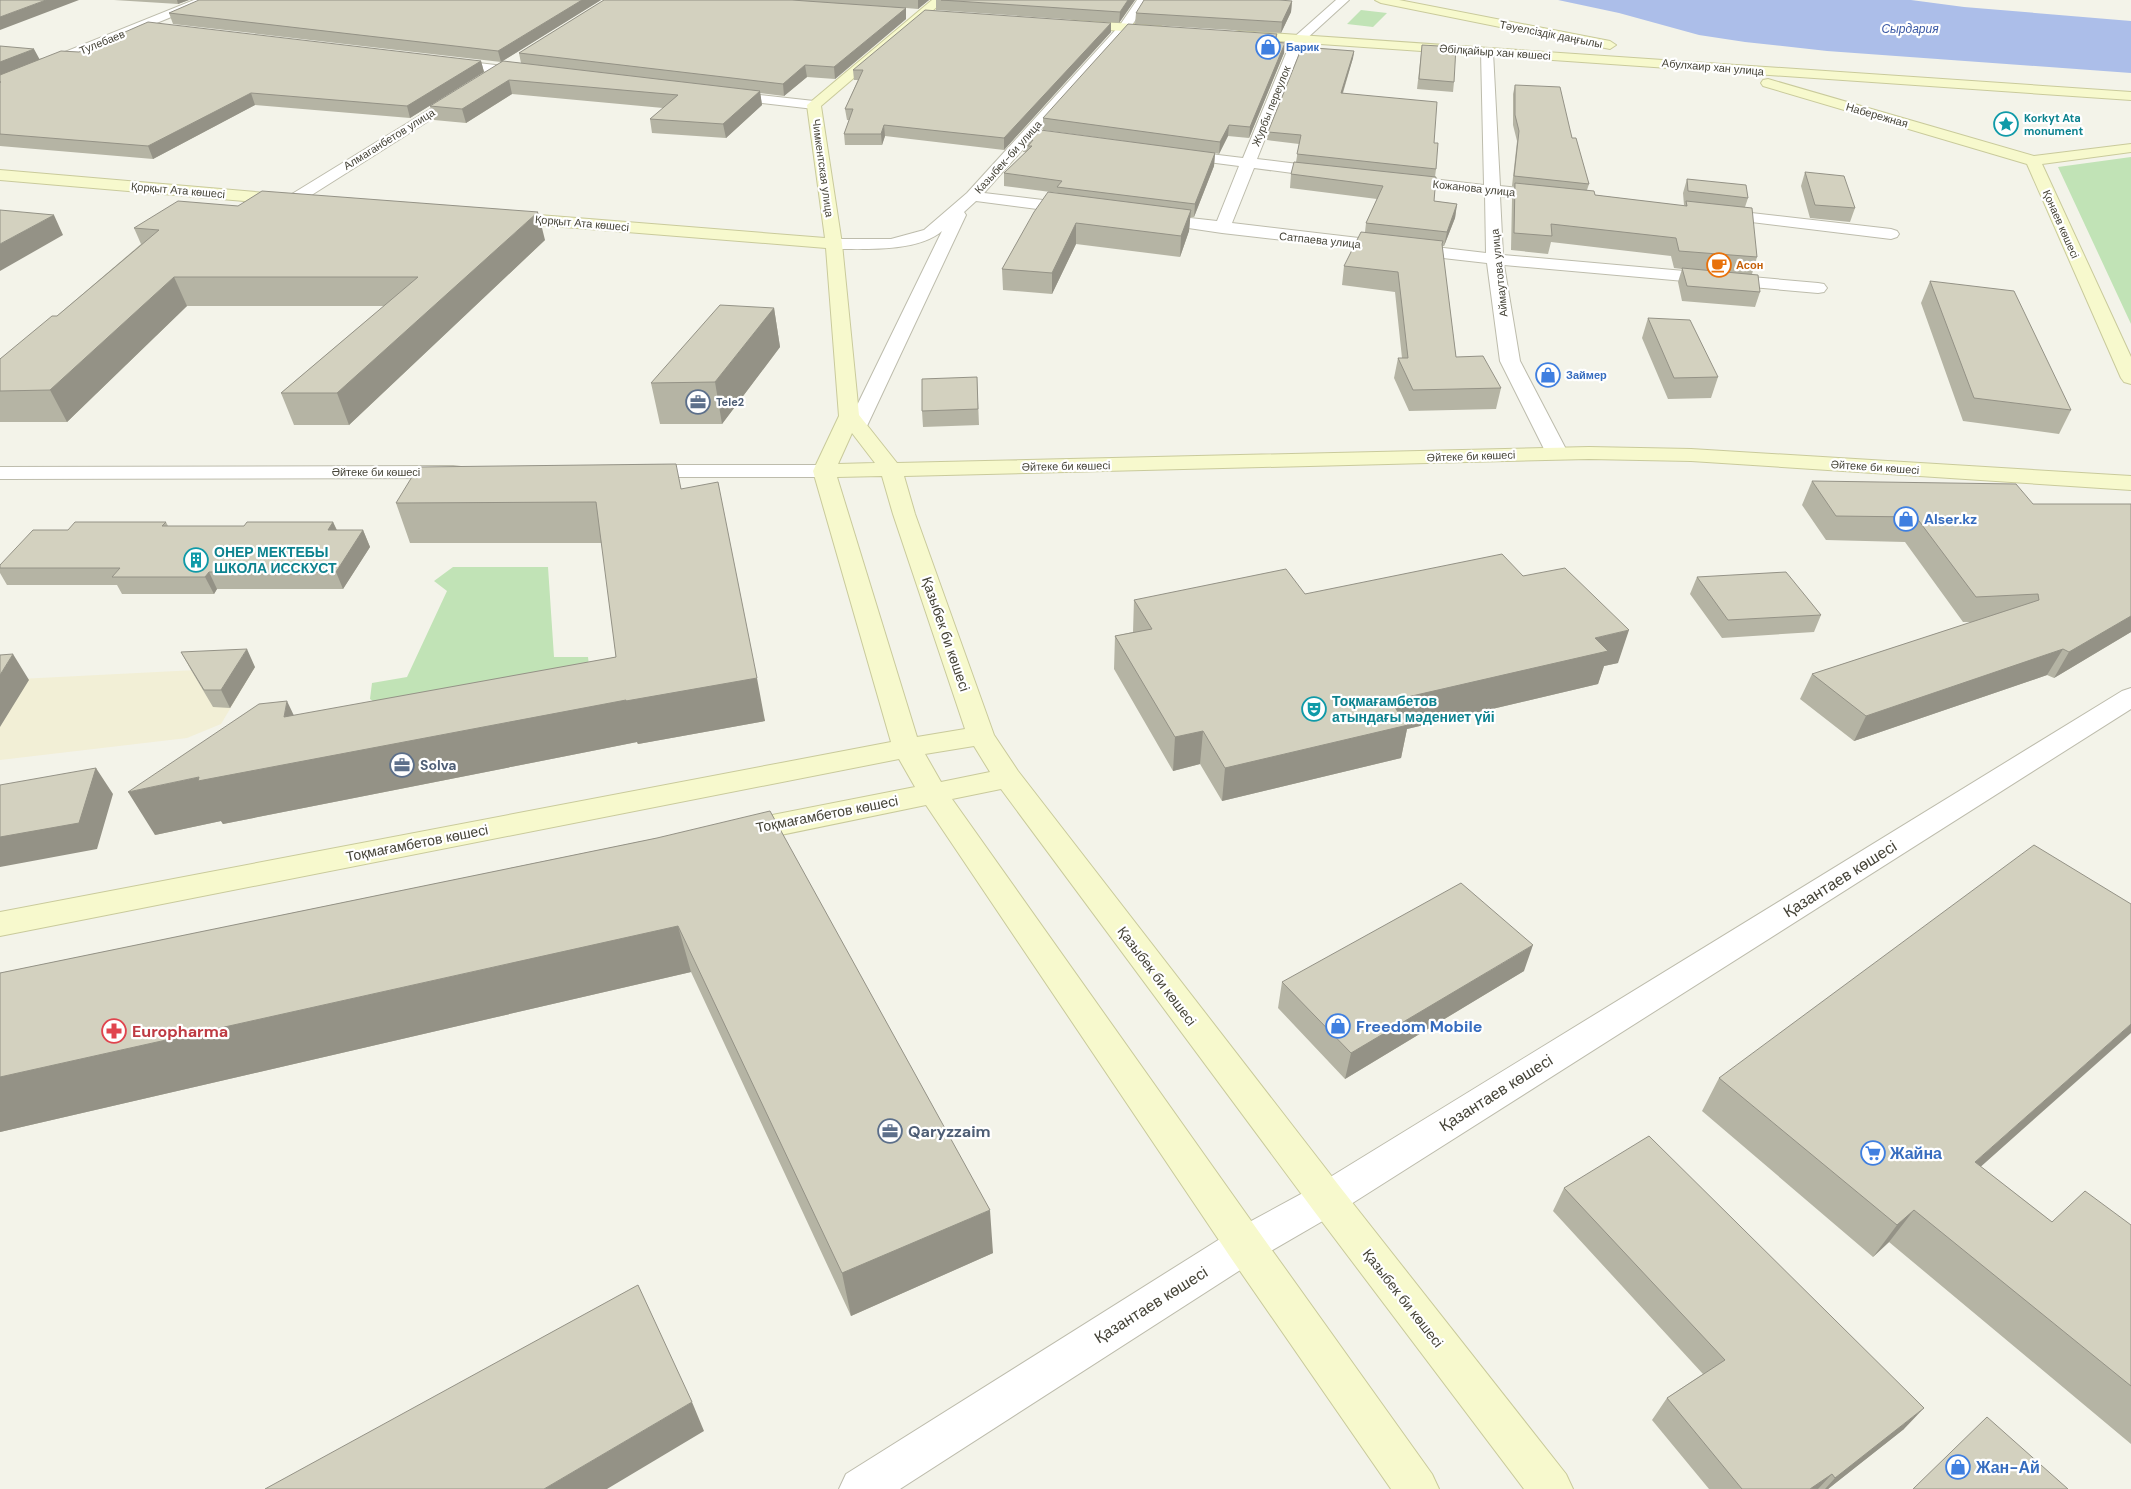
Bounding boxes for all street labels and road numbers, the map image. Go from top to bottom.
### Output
street label: Тәуелсіздік даңғылы [1498,17,1604,51]
street label: Тулебаев [77,26,127,57]
street label: Әбілқайыр хан көшесі [1439,41,1551,63]
street label: Абулхаир хан улица [1661,56,1766,79]
street label: Журбы переулок [1248,64,1294,148]
street label: Набережная [1844,99,1910,131]
street label: Алмаганбетов улица [341,105,438,173]
street label: Казыбек-би улица [971,117,1045,197]
street label: Чимкентская улица [809,118,837,219]
street label: Кожанова улица [1432,177,1517,199]
street label: Қорқыт Ата көшесі [130,179,226,201]
street label: Қонаев көшесі [2040,188,2082,260]
street label: Қорқыт Ата көшесі [534,212,630,234]
street label: Аймаутова улица [1487,227,1511,318]
street label: Сатпаева улица [1278,229,1362,251]
street label: Әйтеке би көшесі [1426,447,1516,465]
street label: Әйтеке би көшесі [1830,457,1920,477]
street label: Әйтеке би көшесі [1022,458,1110,474]
street label: Әйтеке би көшесі [332,465,420,479]
street label: Қазыбек би көшесі [918,574,974,694]
street label: Тоқмағамбетов көшесі [754,791,900,837]
street label: Тоқмағамбетов көшесі [344,820,490,866]
street label: Қазантаев көшесі [1779,836,1901,922]
street label: Қазыбек би көшесі [1114,923,1200,1029]
street label: Қазантаев көшесі [1435,1050,1557,1136]
street label: Қазыбек би көшесі [1359,1245,1447,1351]
street label: Қазантаев көшесі [1090,1262,1212,1348]

